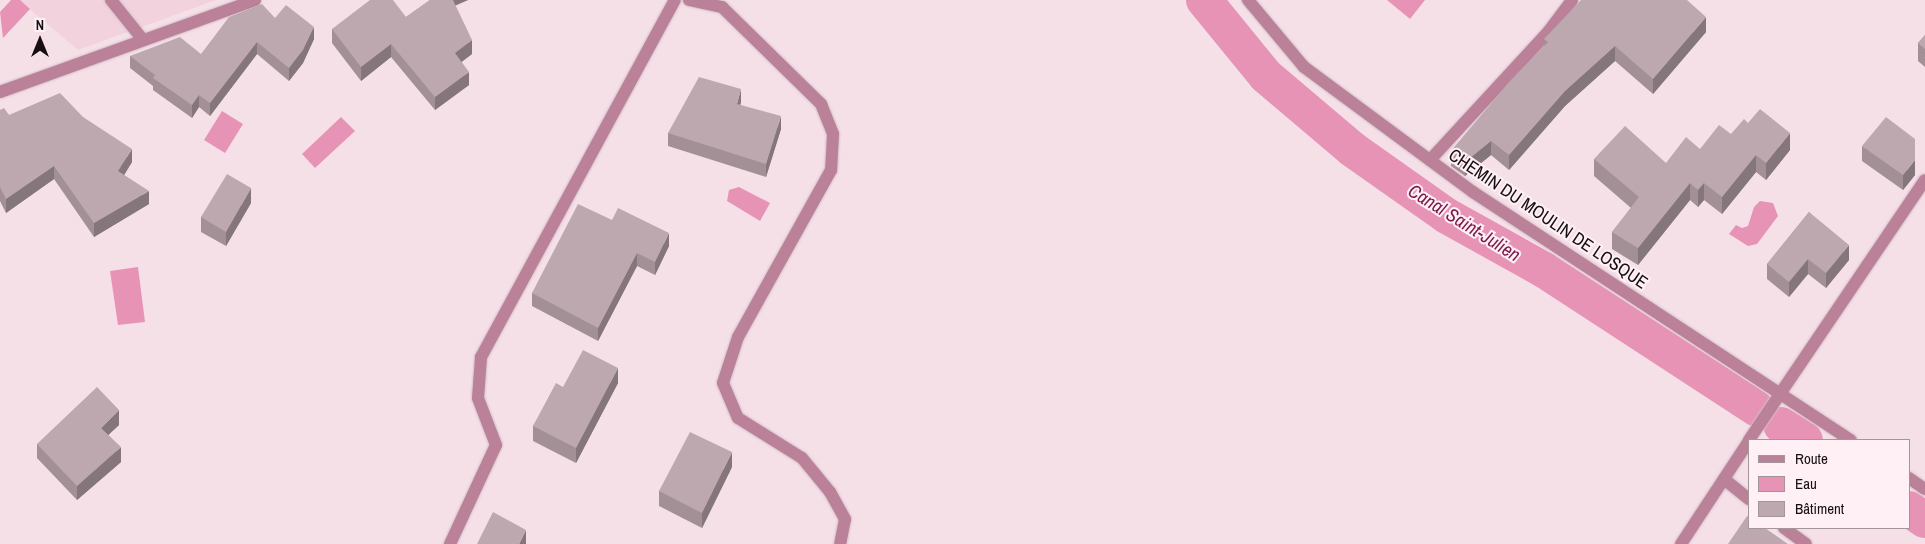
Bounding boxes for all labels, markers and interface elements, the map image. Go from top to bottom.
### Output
north arrow [15,15,65,65]
text: N [36,16,44,34]
street label: CHEMIN DU MOULIN DE LOSQUE [1444,144,1652,294]
water label: Canal Saint-Julien [1404,179,1524,267]
legend [1748,439,1910,529]
text: Route [1795,448,1828,469]
text: Eau [1795,473,1817,494]
text: Bâtiment [1795,498,1844,519]

